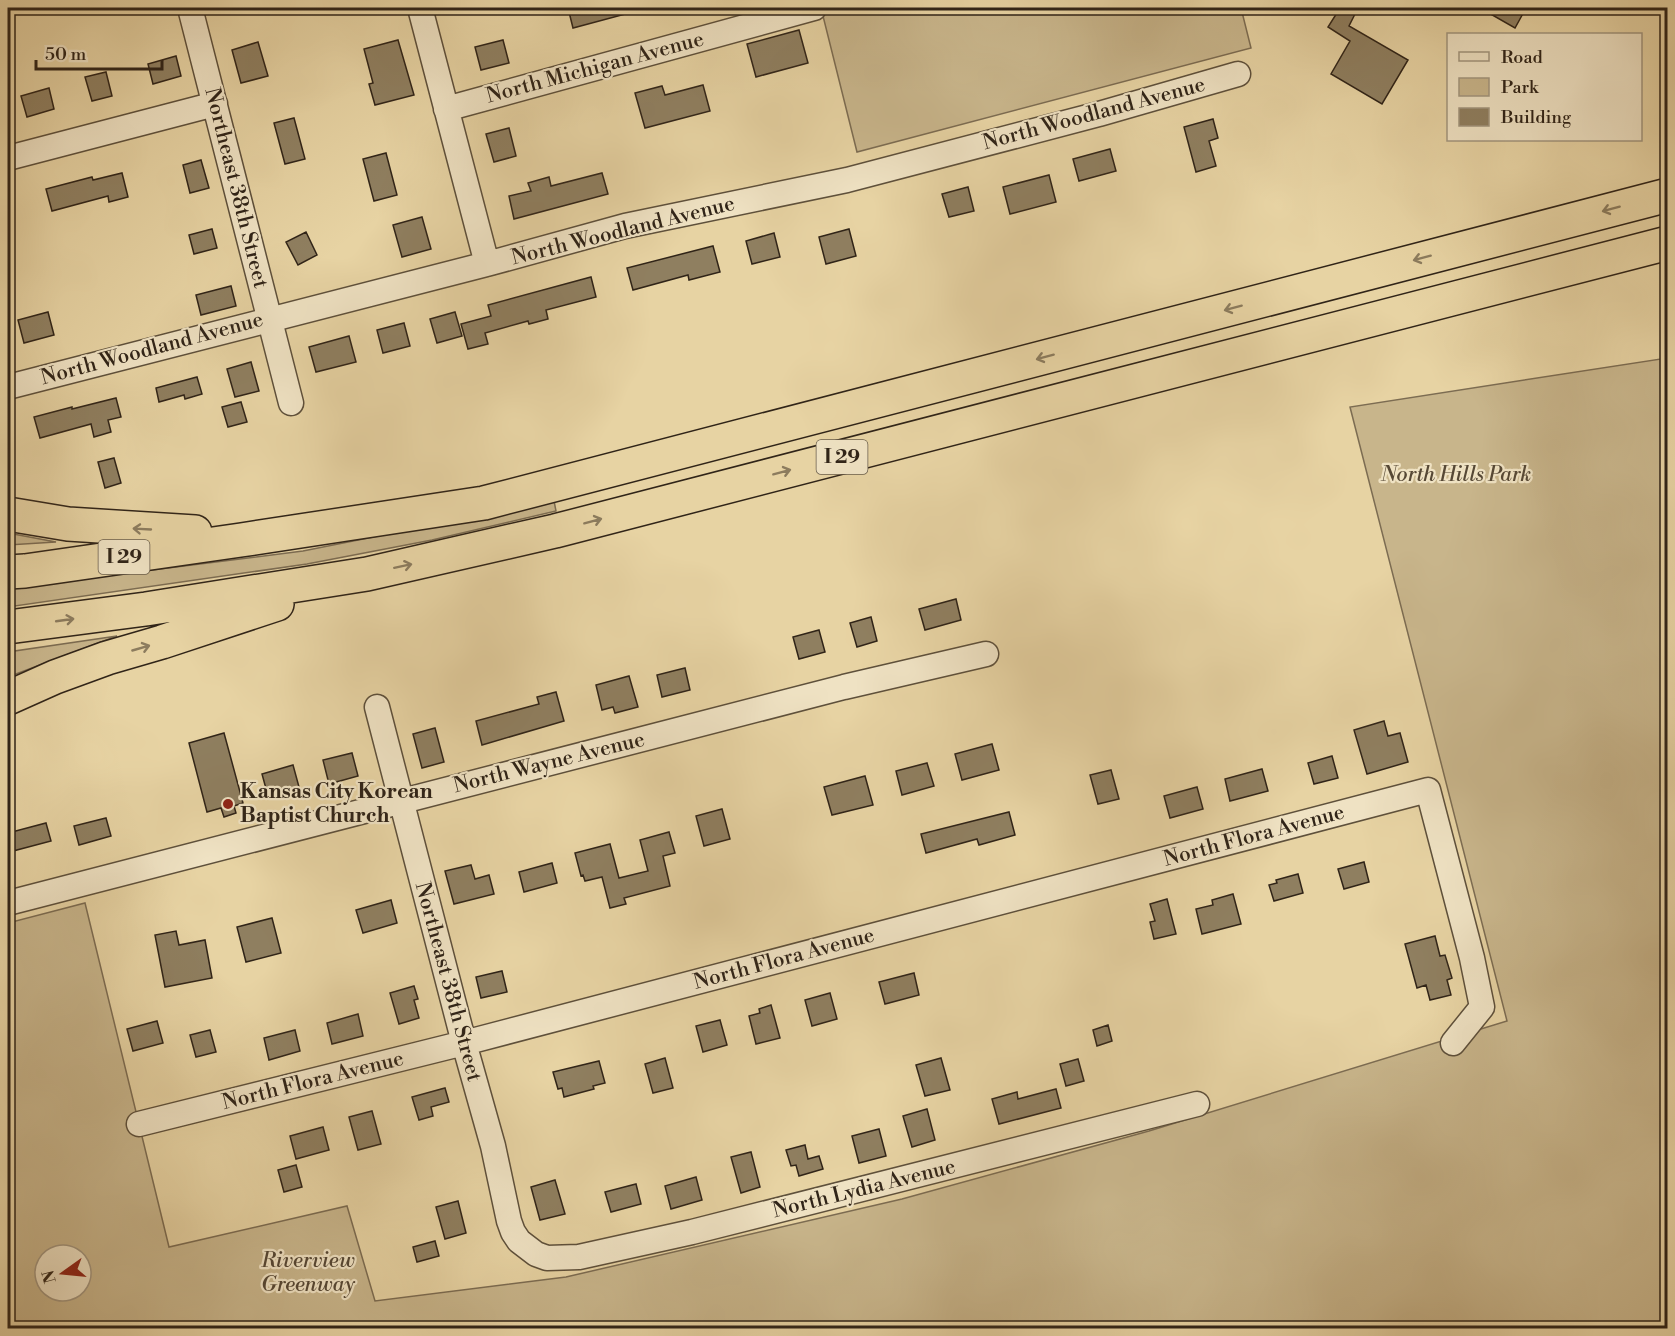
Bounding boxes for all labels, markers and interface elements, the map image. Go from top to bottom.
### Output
street label: North Michigan Avenue [483,26,707,110]
scale bar [36,33,162,71]
legend [1447,33,1642,141]
text: 50 m [45,43,87,66]
text: Road [1501,46,1544,69]
street label: North Woodland Avenue [980,72,1208,156]
text: Park [1501,76,1540,99]
street label: Northeast 38th Street [199,85,274,291]
text: Building [1500,106,1572,129]
street label: North Woodland Avenue [509,191,737,271]
one-way arrow [1602,204,1621,216]
one-way arrow [1413,253,1432,265]
one-way arrow [1224,302,1243,314]
street label: North Woodland Avenue [38,307,266,391]
one-way arrow [1036,351,1055,363]
road number: I 29 [816,440,868,474]
park label: North Hills Park [1380,462,1531,488]
one-way arrow [772,466,791,478]
one-way arrow [583,515,602,527]
one-way arrow [132,524,152,535]
road number: I 29 [98,540,150,574]
one-way arrow [393,560,412,571]
one-way arrow [55,614,75,625]
one-way arrow [131,642,150,653]
street label: North Wayne Avenue [451,727,647,799]
place label: Kansas City Korean Baptist Church [240,779,433,829]
marker: Kansas City Korean Baptist Church [221,797,235,811]
street label: North Flora Avenue [1161,799,1347,873]
street label: Northeast 38th Street [409,879,487,1085]
street label: North Flora Avenue [691,922,877,996]
street label: North Flora Avenue [219,1046,407,1116]
street label: North Lydia Avenue [770,1154,958,1224]
north arrow [33,1243,93,1303]
park label: Riverview Greenway [260,1248,356,1298]
text: N [38,1268,61,1285]

